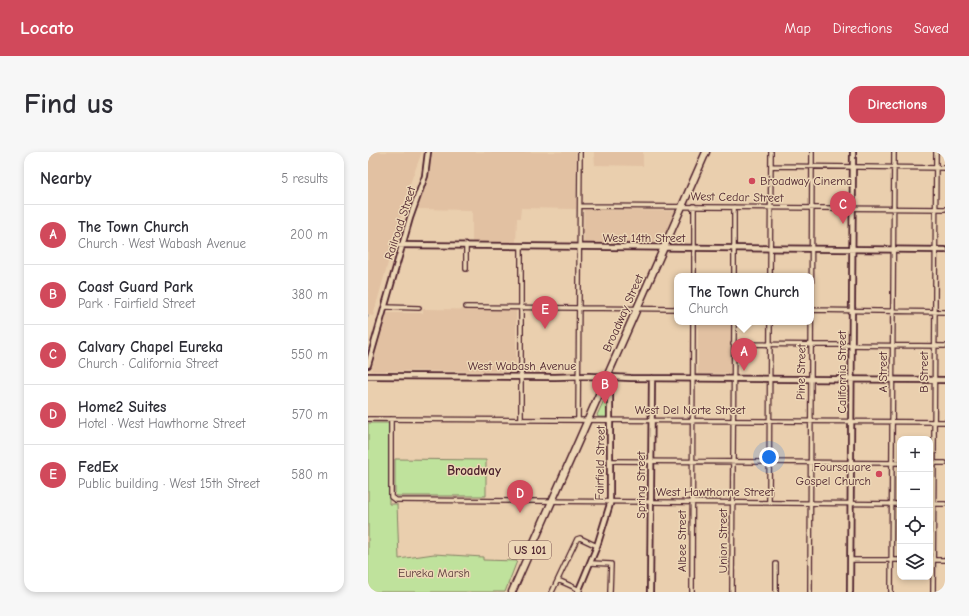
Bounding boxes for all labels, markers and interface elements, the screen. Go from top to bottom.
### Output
text: Locato [20,17,74,39]
text: Map [784,20,811,37]
text: Directions [833,20,892,37]
text: Saved [914,20,949,37]
button: Directions [849,86,945,123]
text: Find us [24,88,113,120]
text: Nearby [40,169,91,188]
text: 5 results [281,171,328,186]
place label: Broadway Cinema [760,174,852,188]
marker: Broadway Cinema [747,176,757,186]
street label: Railroad Street [382,184,419,261]
street label: West Cedar Street [690,189,784,205]
pin: C [830,191,856,224]
text: The Town Church [78,218,189,236]
text: A [49,227,57,242]
text: 200 m [290,227,328,242]
street label: West 14th Street [603,231,686,245]
text: Church · West Wabash Avenue [78,236,246,251]
street label: Broadway Street [600,272,647,354]
popup [674,273,814,325]
text: Coast Guard Park [78,278,193,296]
text: The Town Church [689,283,799,301]
text: B [49,287,57,302]
text: 380 m [292,287,328,302]
text: Park · Fairfield Street [78,296,195,311]
pin: E [532,296,558,329]
text: Church [689,301,728,316]
street label: California Street [835,330,849,413]
text: Calvary Chapel Eureka [78,338,223,356]
pin: A [731,338,757,371]
street label: Pine Street [794,343,808,400]
text: C [49,347,57,362]
text: 550 m [291,347,328,362]
street label: A Street [876,351,890,393]
street label: B Street [917,351,931,393]
text: Church · California Street [78,356,218,371]
street label: West Wabash Avenue [468,359,576,373]
pin: B [592,371,618,404]
text: Home2 Suites [78,398,167,416]
street label: West Del Norte Street [635,403,746,417]
text: D [49,407,57,422]
text: 570 m [292,407,328,422]
text: Hotel · West Hawthorne Street [78,416,245,431]
street label: Fairfield Street [592,425,608,501]
map controls [897,436,933,580]
button: + [897,436,933,472]
your location [759,447,779,467]
street label: Spring Street [634,451,648,519]
text: FedEx [78,458,118,476]
place label: Foursquare Gospel Church [796,460,871,488]
district label: Broadway [447,463,501,478]
text: E [49,467,57,482]
text: 580 m [291,467,328,482]
marker: Foursquare Gospel Church [874,469,884,479]
button: − [897,472,933,508]
text: Public building · West 15th Street [78,476,260,491]
pin: D [507,480,533,513]
street label: West Hawthorne Street [656,485,774,499]
street label: Union Street [716,508,730,573]
button: locate [897,508,933,544]
street label: Albee Street [675,509,689,572]
road number: US 101 [509,541,551,559]
button: layers [897,544,933,580]
park label: Eureka Marsh [398,566,470,580]

